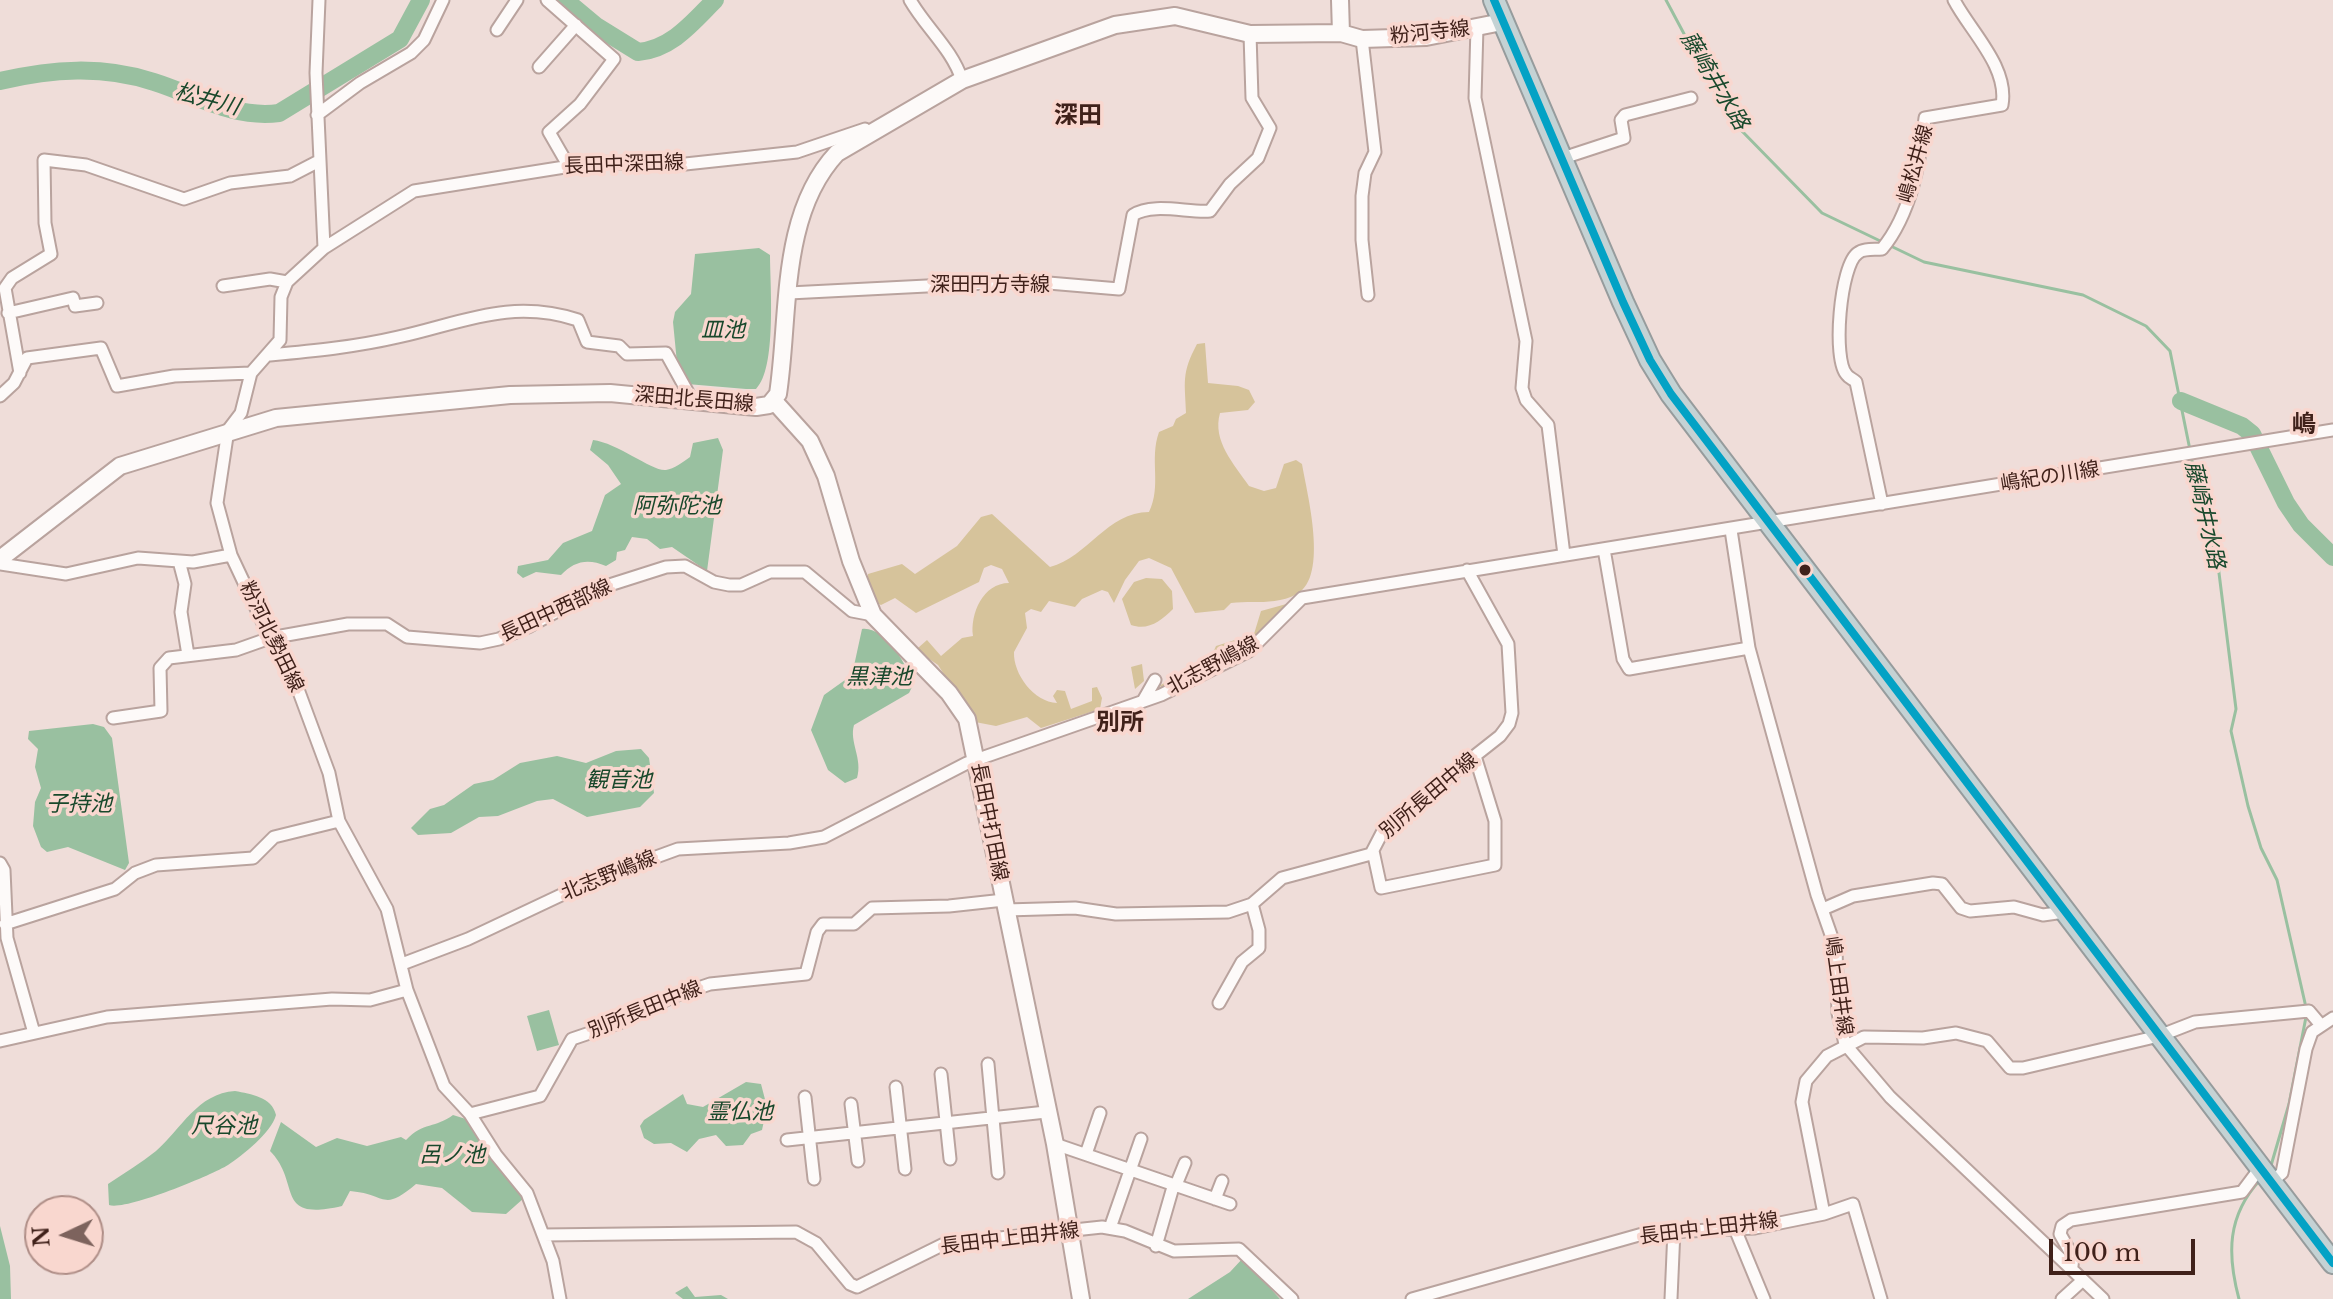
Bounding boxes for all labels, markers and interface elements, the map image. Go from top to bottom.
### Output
street label: 粉河寺線 [1389,17,1471,49]
water label: 藤崎井水路 [1674,27,1754,135]
water label: 松井川 [172,79,242,121]
district label: 深田 [1054,102,1102,130]
street label: 嶋松井線 [1893,122,1939,206]
street label: 長田中深田線 [564,151,684,179]
street label: 深田円方寺線 [930,273,1050,297]
water label: 皿池 [701,318,745,344]
street label: 深田北長田線 [633,383,755,417]
district label: 嶋 [2292,411,2316,439]
street label: 嶋紀の川線 [1999,457,2101,497]
water label: 藤崎井水路 [2179,458,2229,572]
water label: 阿弥陀池 [633,494,721,520]
unlabelled marker [1797,562,1813,578]
street label: 長田中西部線 [497,575,615,647]
street label: 粉河北勢田線 [234,578,308,696]
street label: 北志野嶋線 [1163,632,1263,700]
water label: 黒津池 [846,665,912,691]
district label: 別所 [1096,709,1144,737]
street label: 別所長田中線 [1375,748,1483,844]
street label: 長田中打田線 [966,761,1012,883]
water label: 観音池 [586,768,652,794]
water label: 子持池 [46,792,112,818]
street label: 北志野嶋線 [558,846,660,906]
street label: 嶋上田井線 [1819,935,1857,1037]
street label: 別所長田中線 [585,976,705,1044]
water label: 霊仏池 [707,1100,773,1126]
water label: 尺谷池 [191,1114,257,1140]
water label: 呂ノ池 [419,1143,485,1169]
north arrow [24,1195,104,1275]
street label: 長田中上田井線 [1638,1209,1780,1249]
street label: 長田中上田井線 [939,1219,1081,1259]
scale bar [2053,1223,2199,1273]
text: N [27,1225,56,1248]
text: 100 m [2063,1238,2141,1267]

